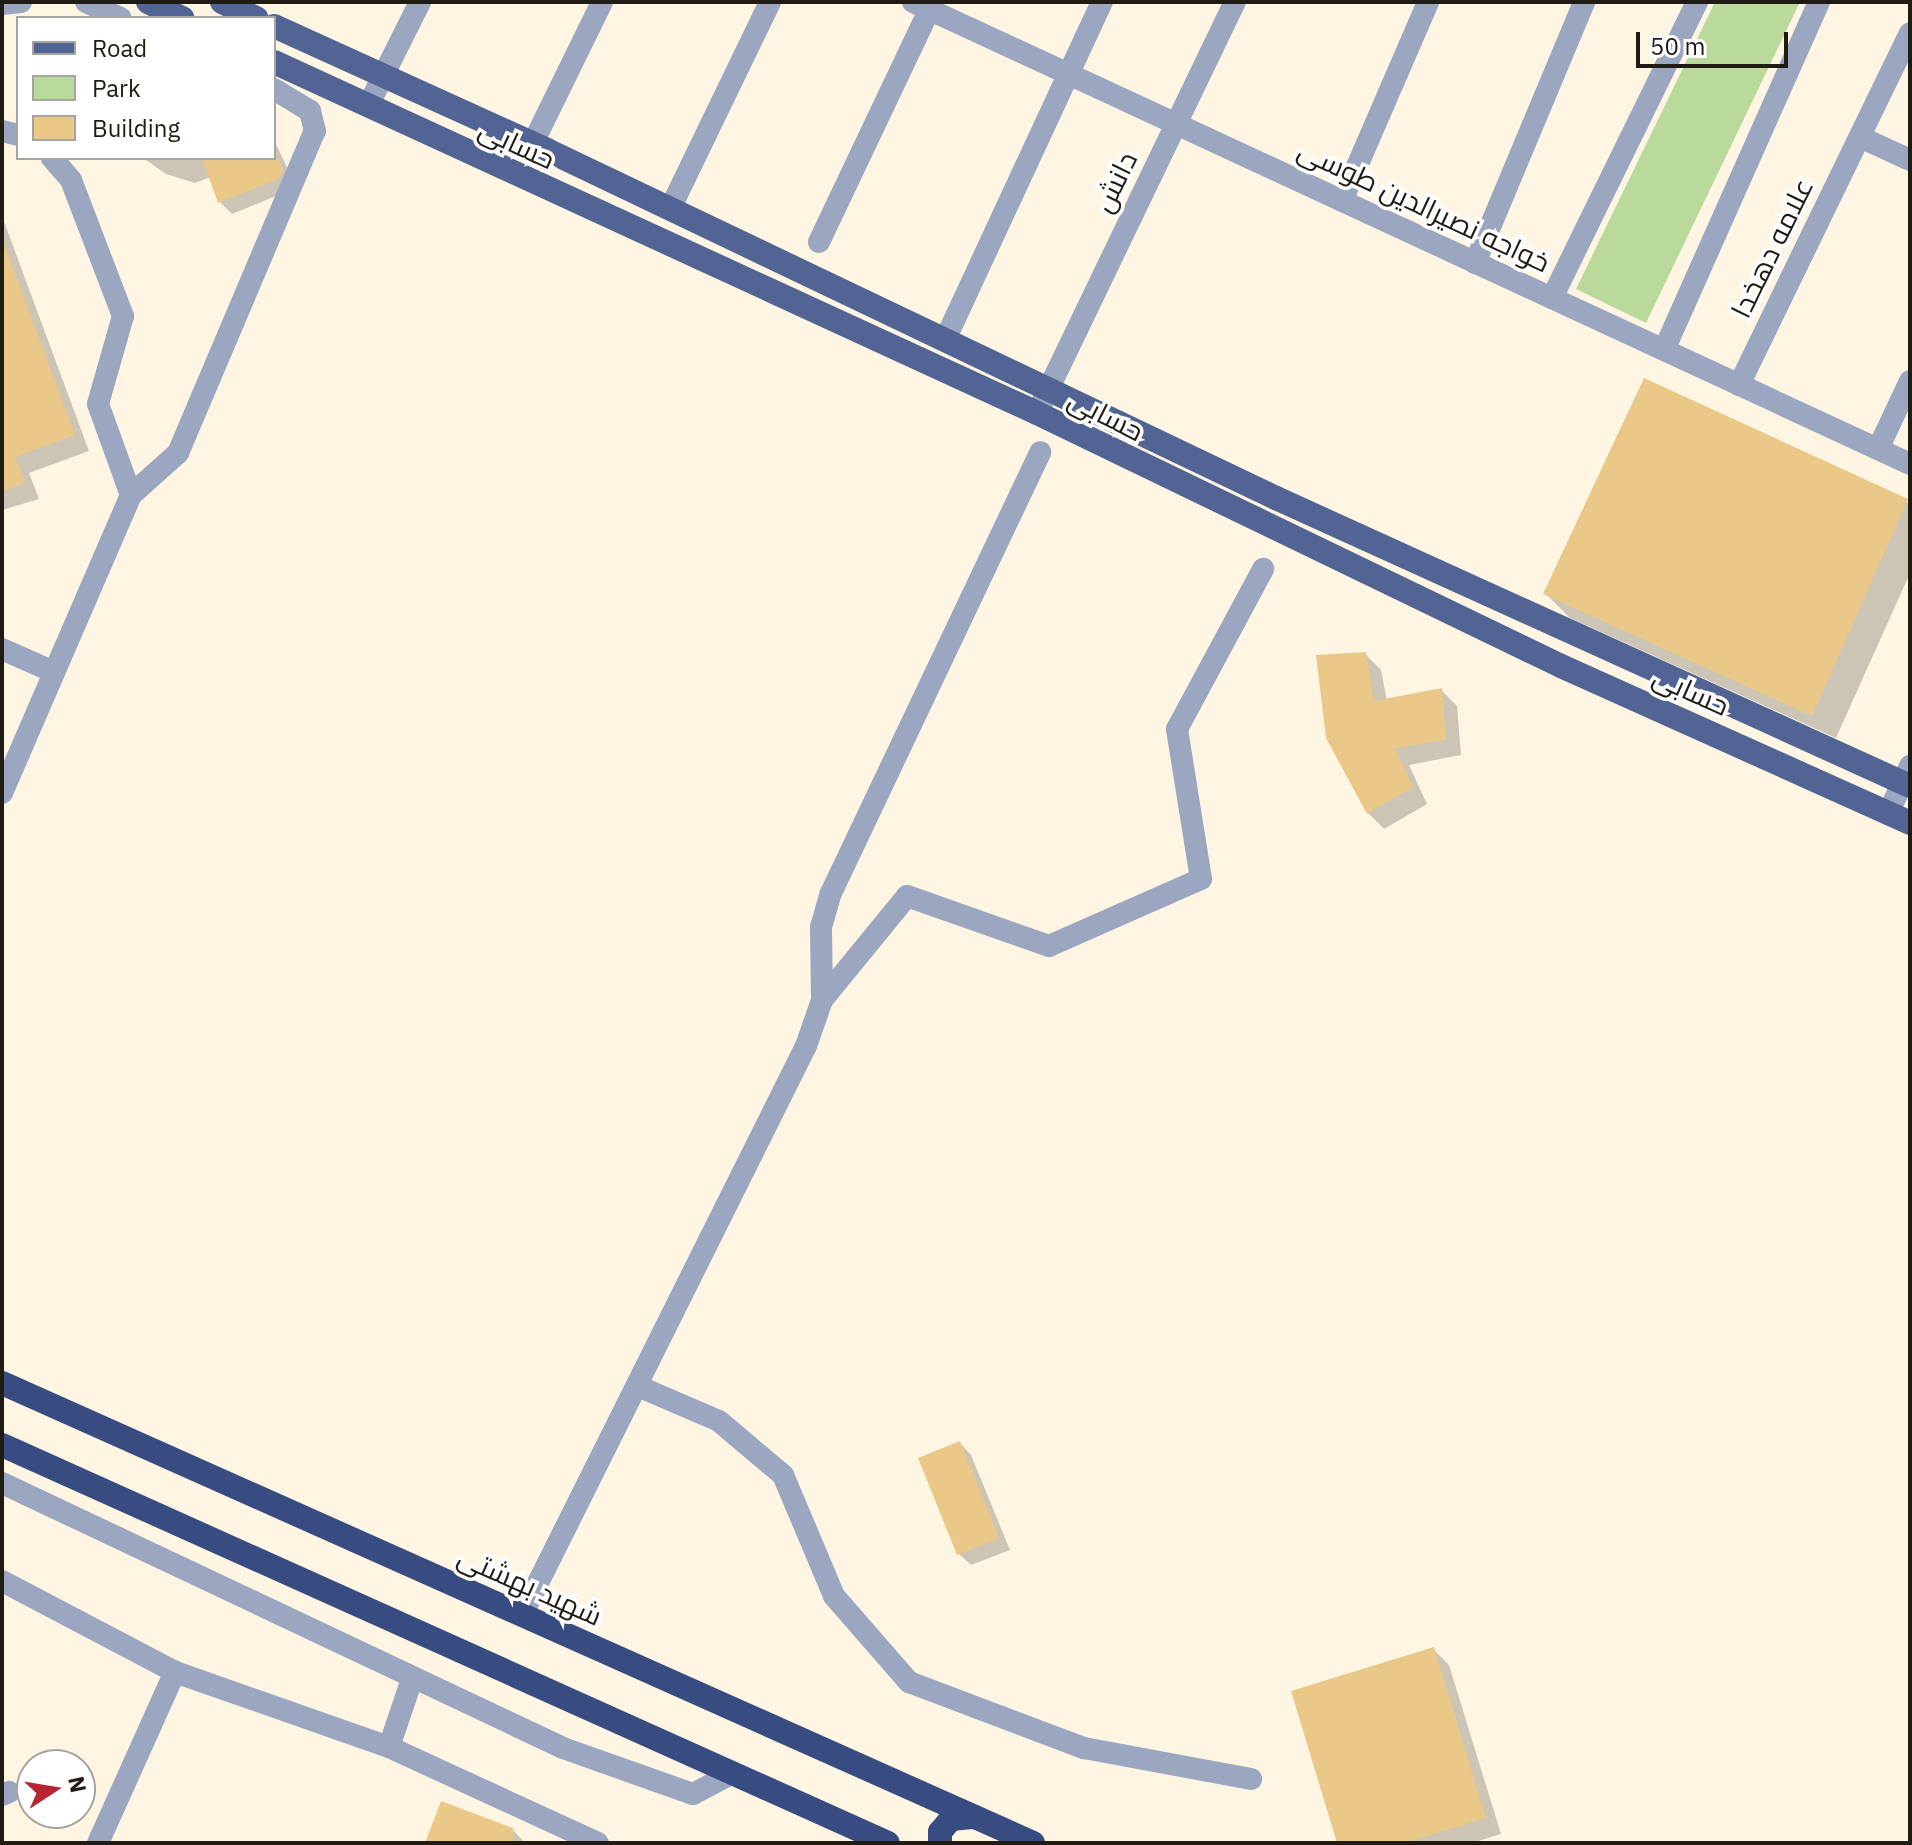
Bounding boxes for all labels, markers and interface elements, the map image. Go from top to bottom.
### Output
legend [16,16,276,160]
scale bar [1640,16,1792,66]
text: 50 m [1650,30,1705,62]
text: Road [92,32,147,64]
text: Park [92,72,141,104]
text: Building [92,112,180,144]
street label: حسابی [474,112,560,176]
street label: خواجه نصیرالدین طوسی [1293,133,1555,279]
street label: دانش [1086,146,1144,218]
street label: علامه دهخدا [1724,173,1820,323]
street label: حسابی [1063,382,1149,448]
street label: حسابی [1648,659,1734,723]
street label: شهید بهشتی [453,1539,607,1633]
north arrow [16,1749,96,1829]
text: N [62,1774,94,1795]

